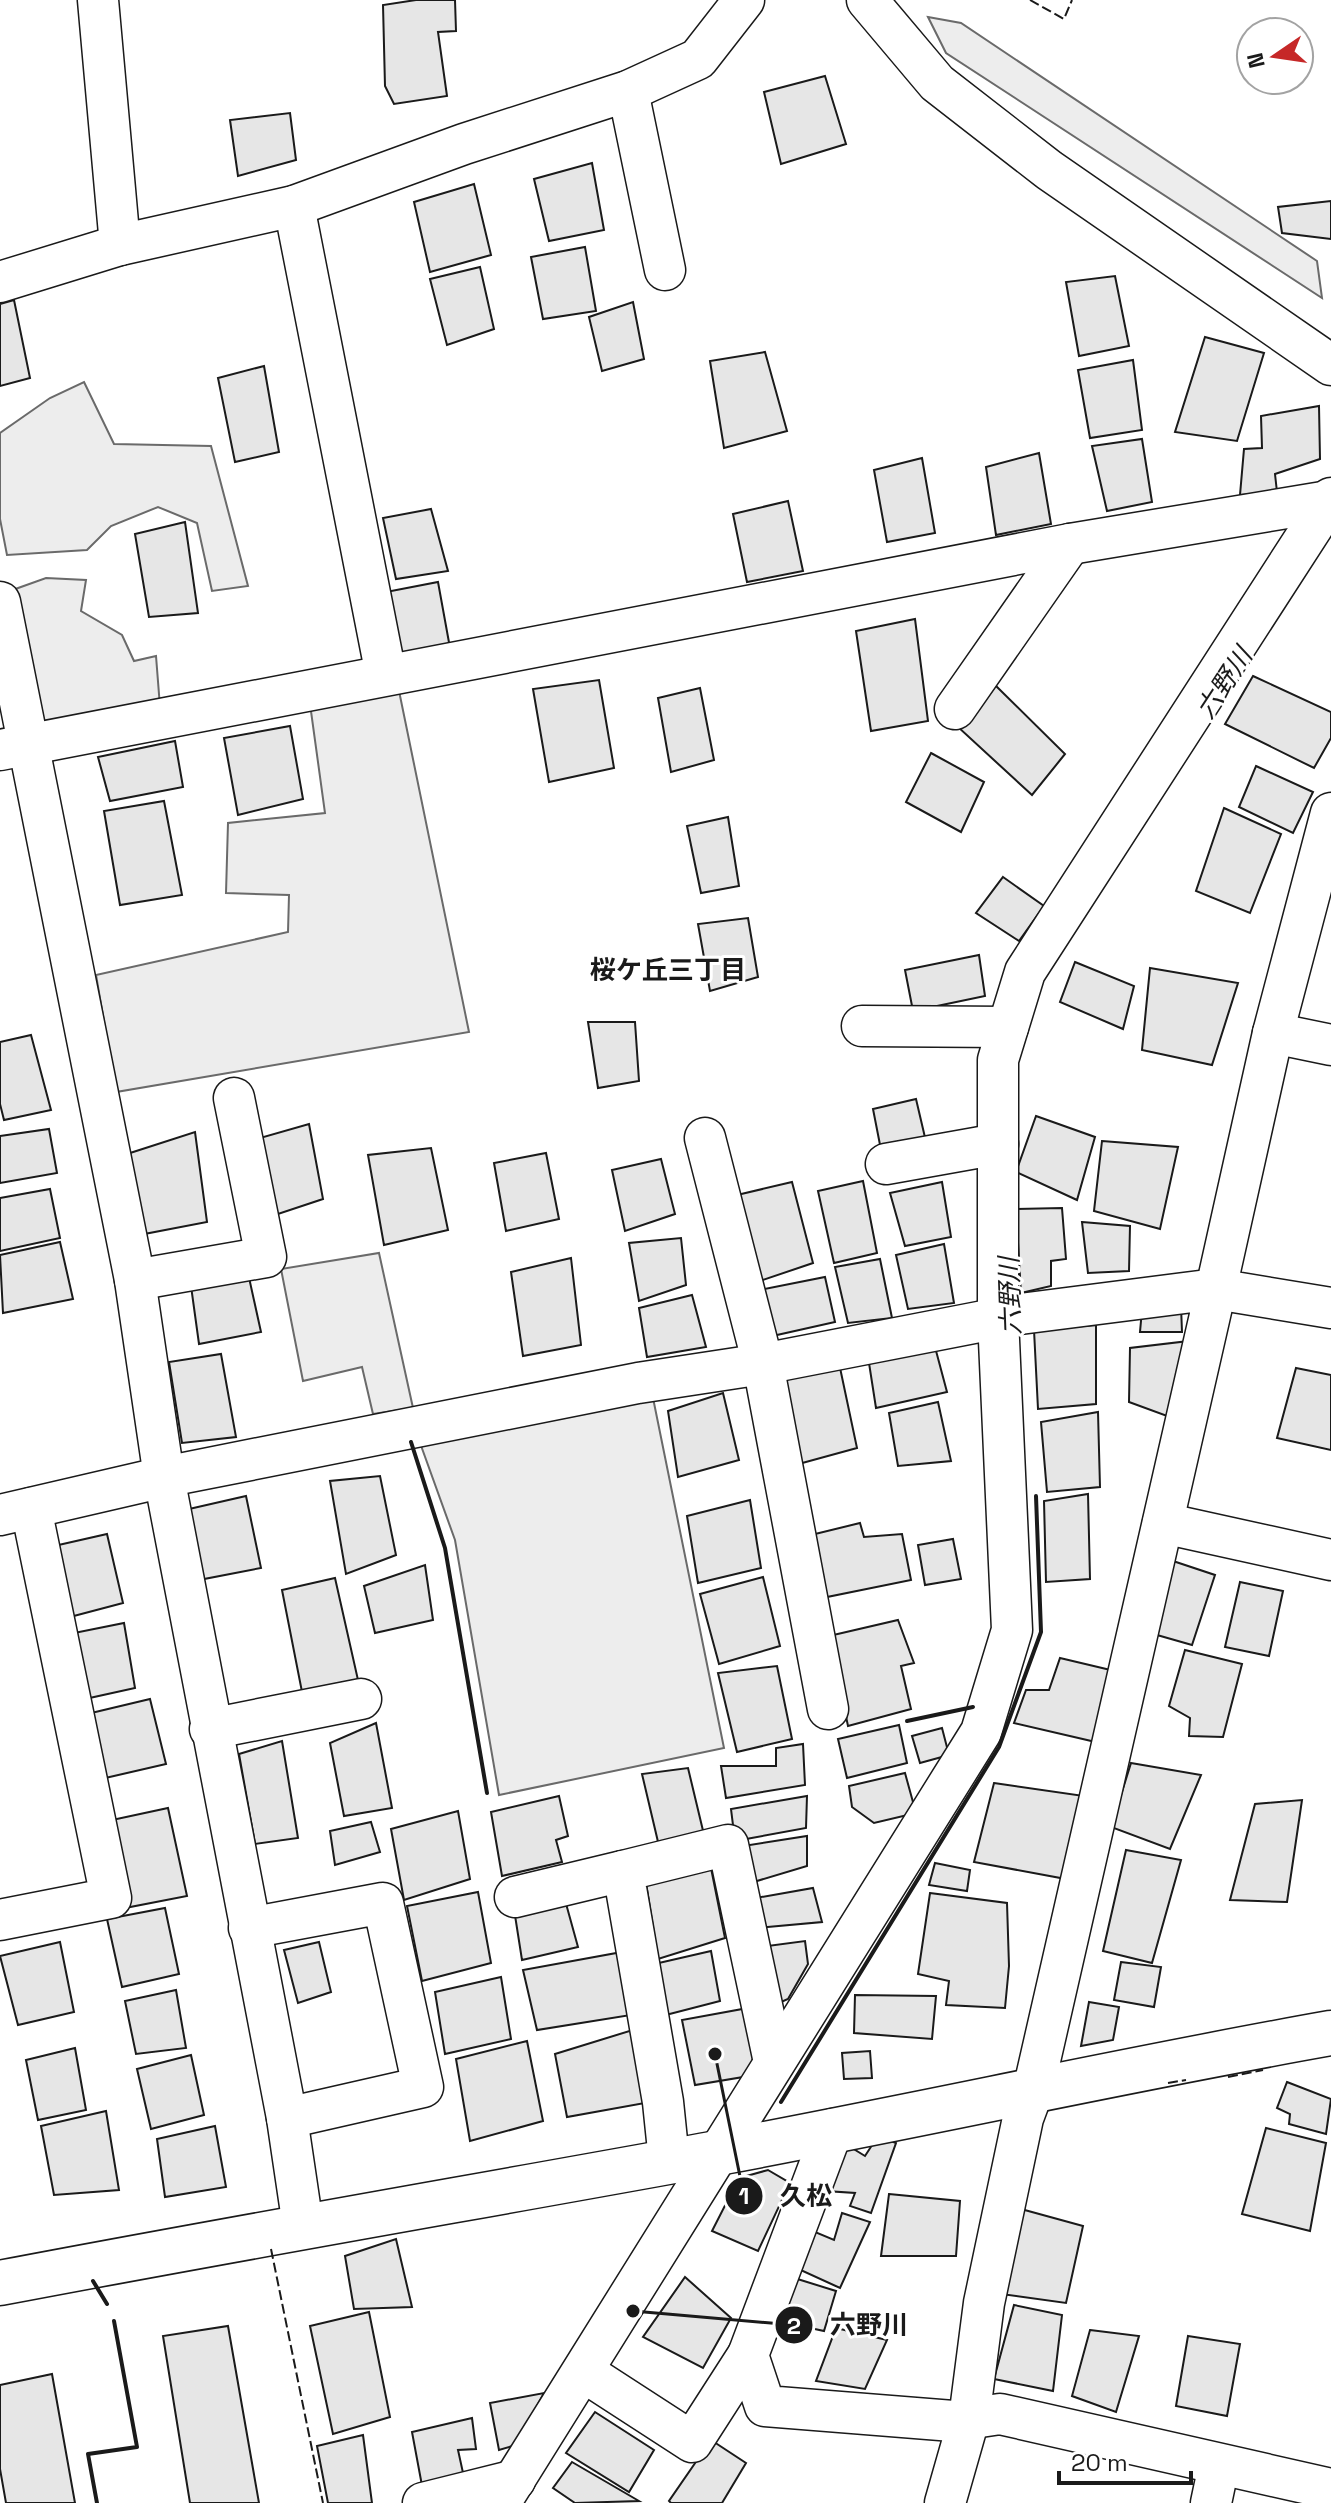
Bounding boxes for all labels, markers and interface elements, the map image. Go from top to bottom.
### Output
north arrow [1235,16,1315,96]
text: N [1240,50,1271,71]
water label: 六野川 [1188,639,1261,725]
district label: 桜ケ丘三丁目 [590,953,746,987]
water label: 六野川 [992,1253,1028,1336]
callout: 久松 [724,2171,848,2221]
text: 久松 [780,2179,832,2213]
text: 1 [739,2180,749,2211]
callout: 六野川 [774,2300,924,2350]
text: 六野川 [830,2308,908,2342]
text: 2 [787,2310,801,2341]
scale bar [1059,2435,1191,2485]
text: 20 m [1071,2447,1128,2478]

